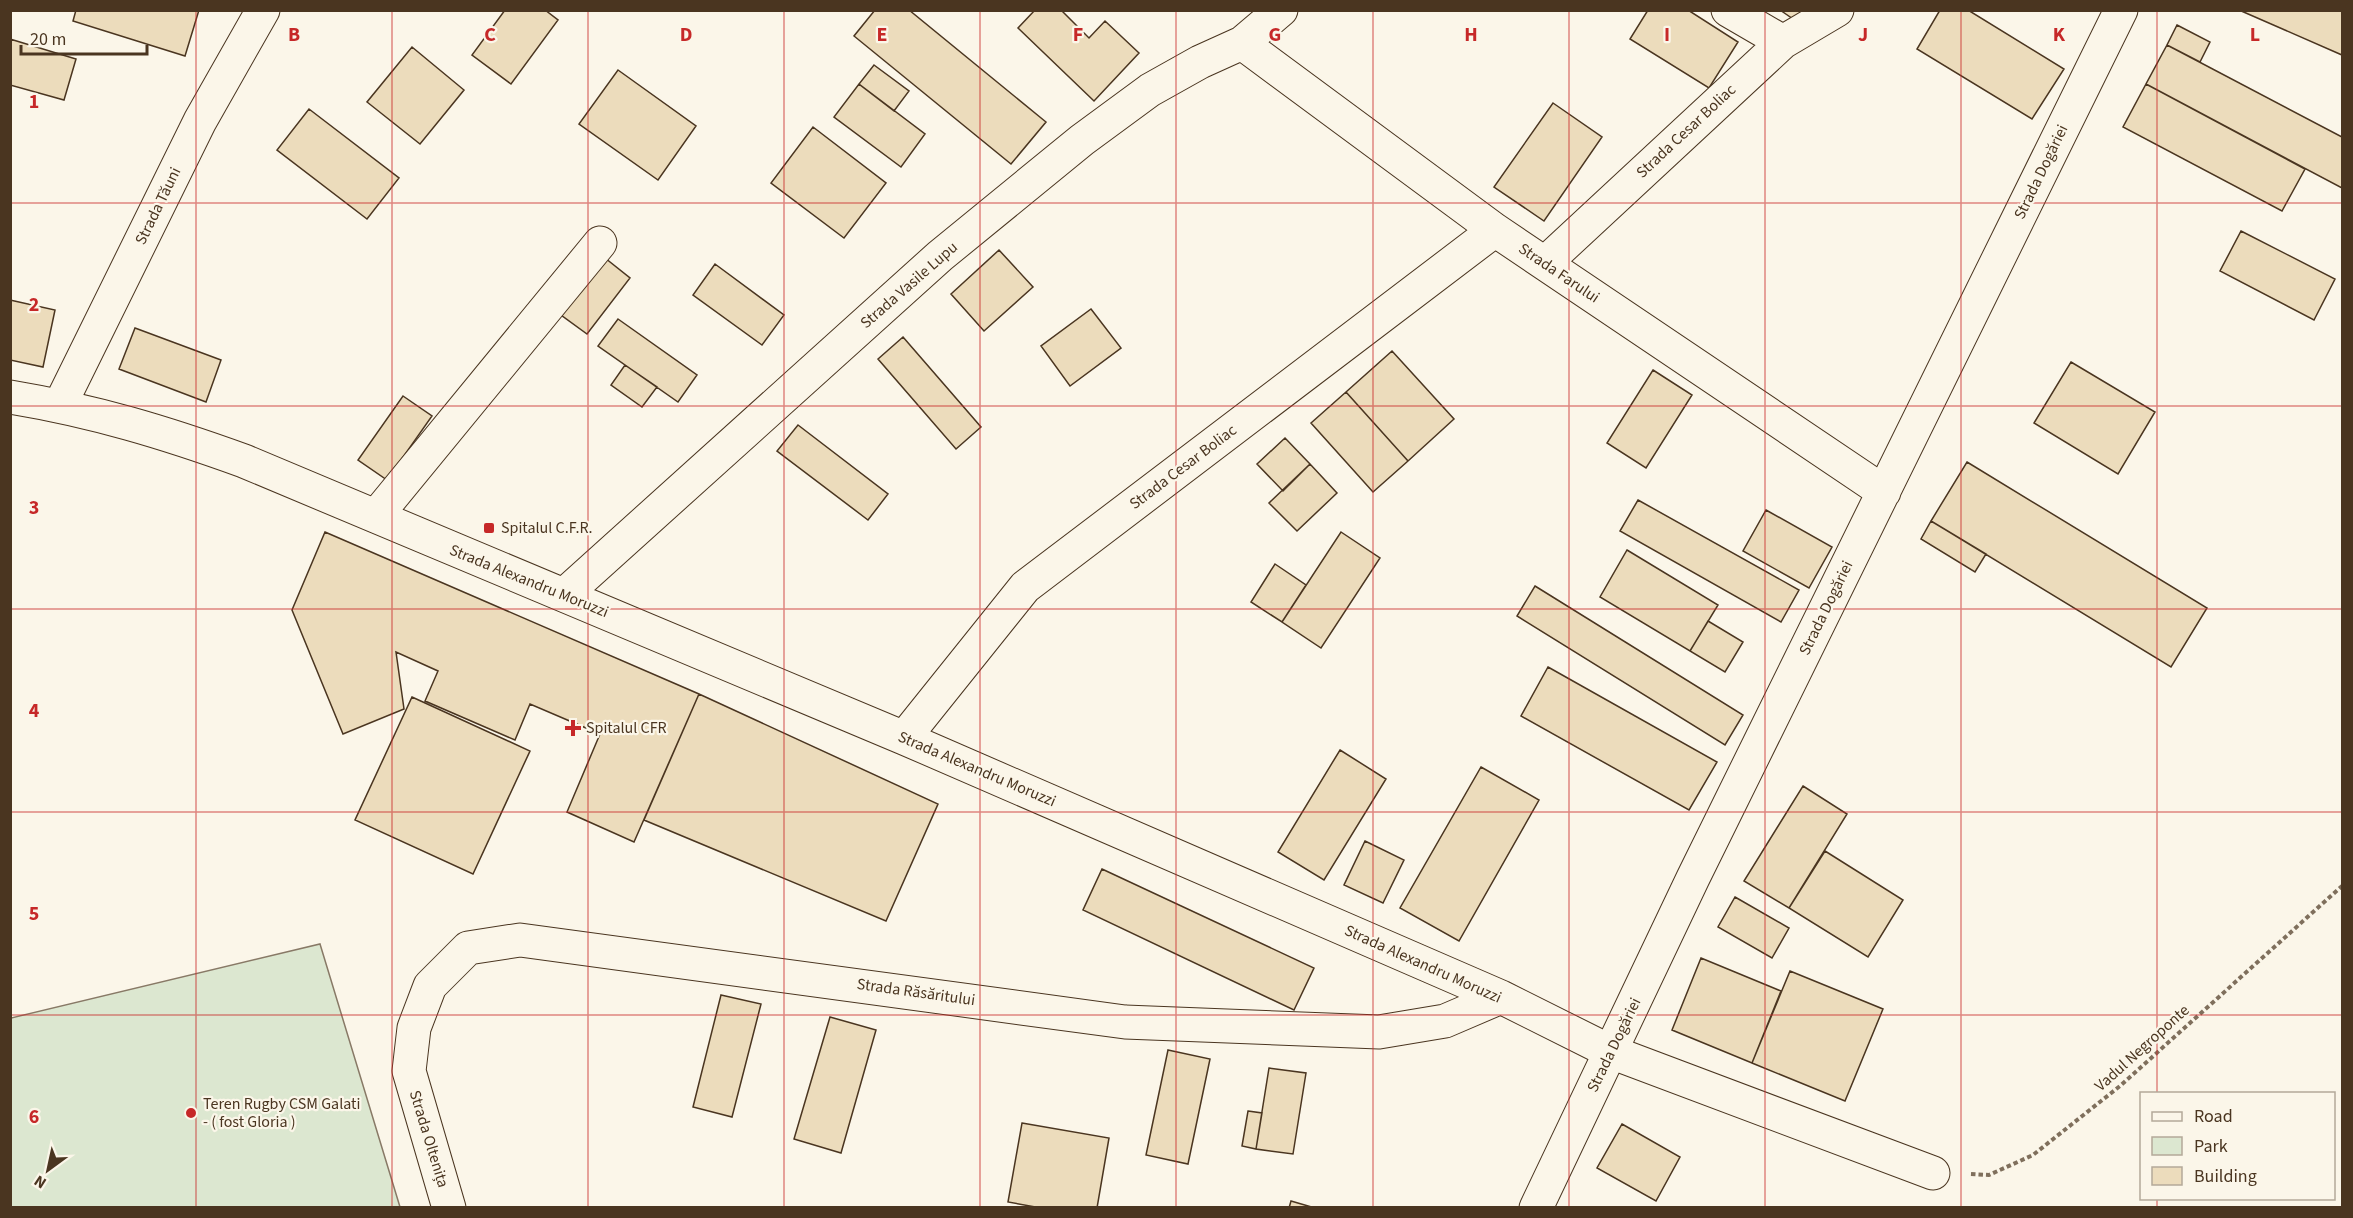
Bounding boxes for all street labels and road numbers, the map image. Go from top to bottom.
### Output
street label: Strada Cesar Boliac [1631,79,1741,183]
street label: Strada Dogăriei [2009,121,2073,223]
street label: Strada Tăuni [130,164,186,248]
street label: Strada Vasile Lupu [855,236,963,334]
street label: Strada Farului [1514,238,1604,308]
street label: Strada Cesar Boliac [1125,419,1241,515]
street label: Strada Alexandru Moruzzi [446,539,612,623]
street label: Strada Dogăriei [1794,557,1858,659]
street label: Strada Alexandru Moruzzi [895,726,1059,812]
street label: Strada Alexandru Moruzzi [1341,919,1505,1009]
street label: Strada Răsăritului [855,973,977,1011]
street label: Strada Dogăriei [1582,994,1646,1096]
street label: Vadul Negroponte [2090,999,2194,1096]
street label: Strada Oltenița [404,1088,454,1190]

